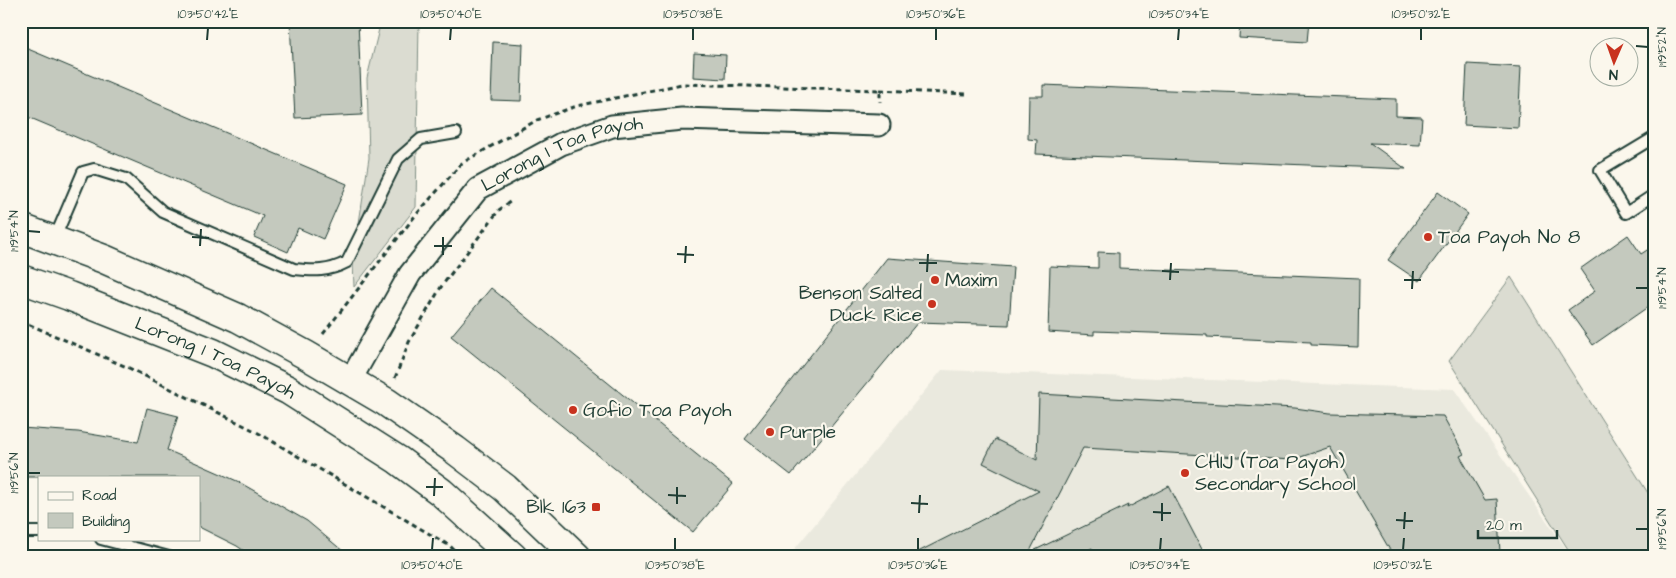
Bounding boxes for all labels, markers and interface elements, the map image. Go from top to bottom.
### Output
text: 103°50'42"E [178,6,238,23]
text: 103°50'40"E [420,6,482,23]
text: 103°50'38"E [663,6,723,23]
text: 103°50'36"E [906,6,966,23]
text: 103°50'34"E [1149,6,1209,23]
text: 103°50'32"E [1392,6,1450,23]
text: 1°19'52"N [1654,26,1671,67]
north arrow [1588,38,1638,88]
text: N [1609,64,1618,84]
street label: Lorong 1 Toa Payoh [476,109,645,198]
text: 1°19'54"N [6,210,23,252]
place label: Toa Payoh No 8 [1438,224,1580,252]
marker: Toa Payoh No 8 [1422,231,1434,243]
place label: Maxim [945,267,997,294]
text: 1°19'54"N [1654,267,1671,309]
marker: Maxim [929,274,941,286]
place label: Benson Salted Duck Rice [799,280,922,329]
marker: Benson Salted Duck Rice [926,298,938,310]
street label: Lorong 1 Toa Payoh [131,310,302,406]
place label: Gofio Toa Payoh [583,397,732,425]
marker: Gofio Toa Payoh [567,404,579,416]
place label: Purple [780,419,836,446]
marker: Purple [764,426,776,438]
place label: CHIJ (Toa Payoh) Secondary School [1195,449,1356,499]
text: 1°19'56"N [6,452,23,493]
marker: CHIJ (Toa Payoh) Secondary School [1179,467,1191,479]
legend [38,476,200,540]
text: Road [82,485,117,506]
place label: Blk 163 [526,494,586,521]
marker: Blk 163 [590,501,602,513]
scale bar [1478,508,1557,540]
text: 1°19'56"N [1654,508,1671,549]
text: Building [82,511,130,533]
text: 20 m [1486,515,1522,536]
text: 103°50'40"E [401,557,463,574]
text: 103°50'38"E [645,557,705,574]
text: 103°50'36"E [888,557,948,574]
text: 103°50'34"E [1130,557,1190,574]
text: 103°50'32"E [1374,557,1432,574]

